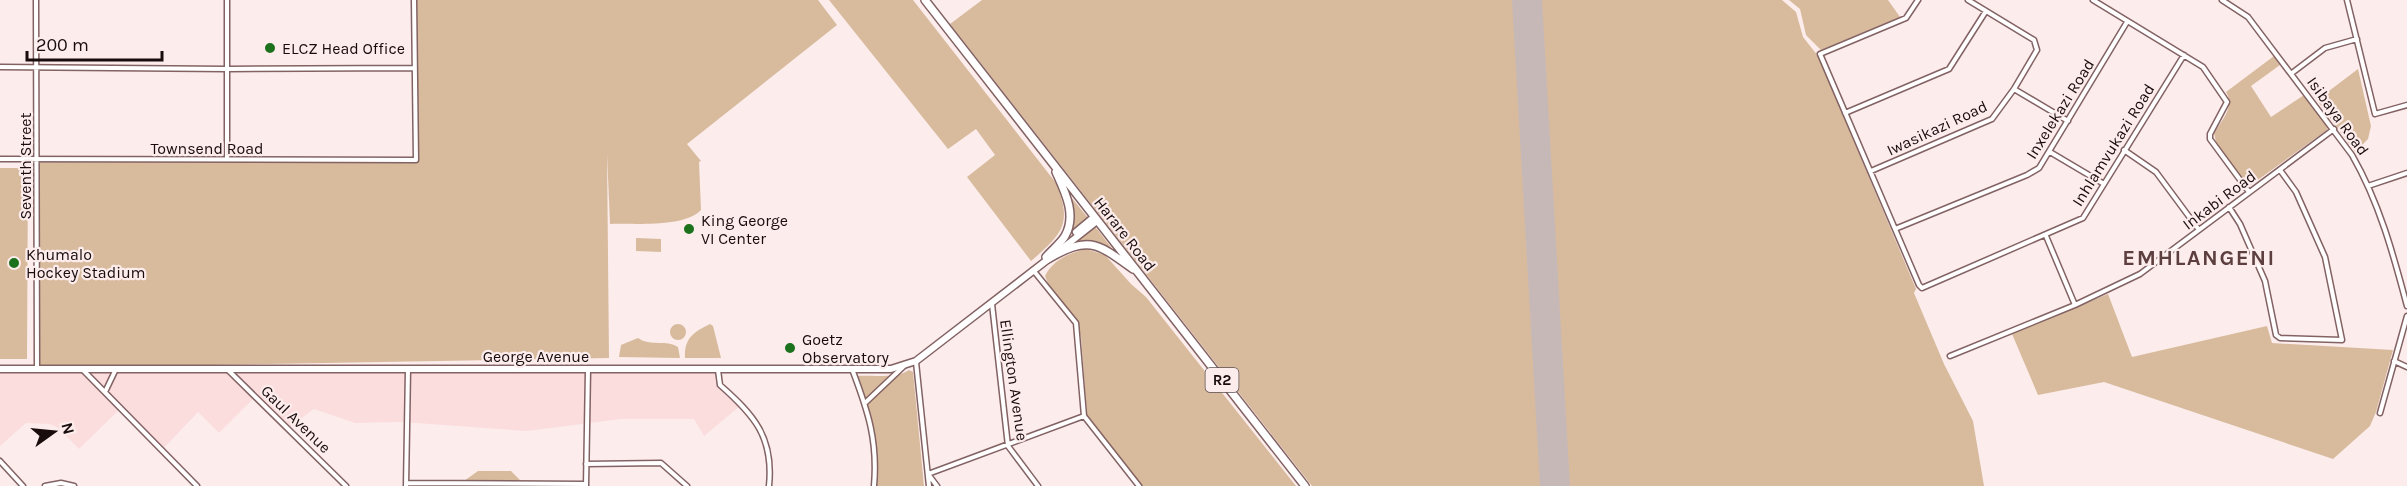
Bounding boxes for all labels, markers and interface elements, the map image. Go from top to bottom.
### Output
scale bar [27,24,162,62]
text: 200 m [36,34,89,56]
place label: ELCZ Head Office [282,39,405,58]
marker: ELCZ Head Office [263,41,277,55]
street label: Inxelekazi Road [2022,56,2098,162]
street label: Isibaya Road [2303,73,2373,159]
street label: Inhlamvukazi Road [2068,80,2158,210]
street label: Iwasikazi Road [1884,96,1990,160]
street label: Seventh Street [16,112,35,220]
street label: Townsend Road [150,139,264,158]
street label: Inkabi Road [2179,166,2259,234]
street label: Harare Road [1090,193,1160,275]
place label: King George VI Center [701,211,788,248]
marker: King George VI Center [682,222,696,236]
place label: Khumalo Hockey Stadium [26,245,146,282]
district label: EMHLANGENI [2122,245,2276,271]
marker: Khumalo Hockey Stadium [7,256,21,270]
street label: Ellington Avenue [996,318,1032,442]
place label: Goetz Observatory [802,330,890,367]
marker: Goetz Observatory [783,341,797,355]
street label: George Avenue [483,347,589,366]
road number: R2 [1206,368,1238,392]
street label: Gaul Avenue [257,381,335,457]
north arrow [24,402,84,462]
text: N [57,420,79,436]

